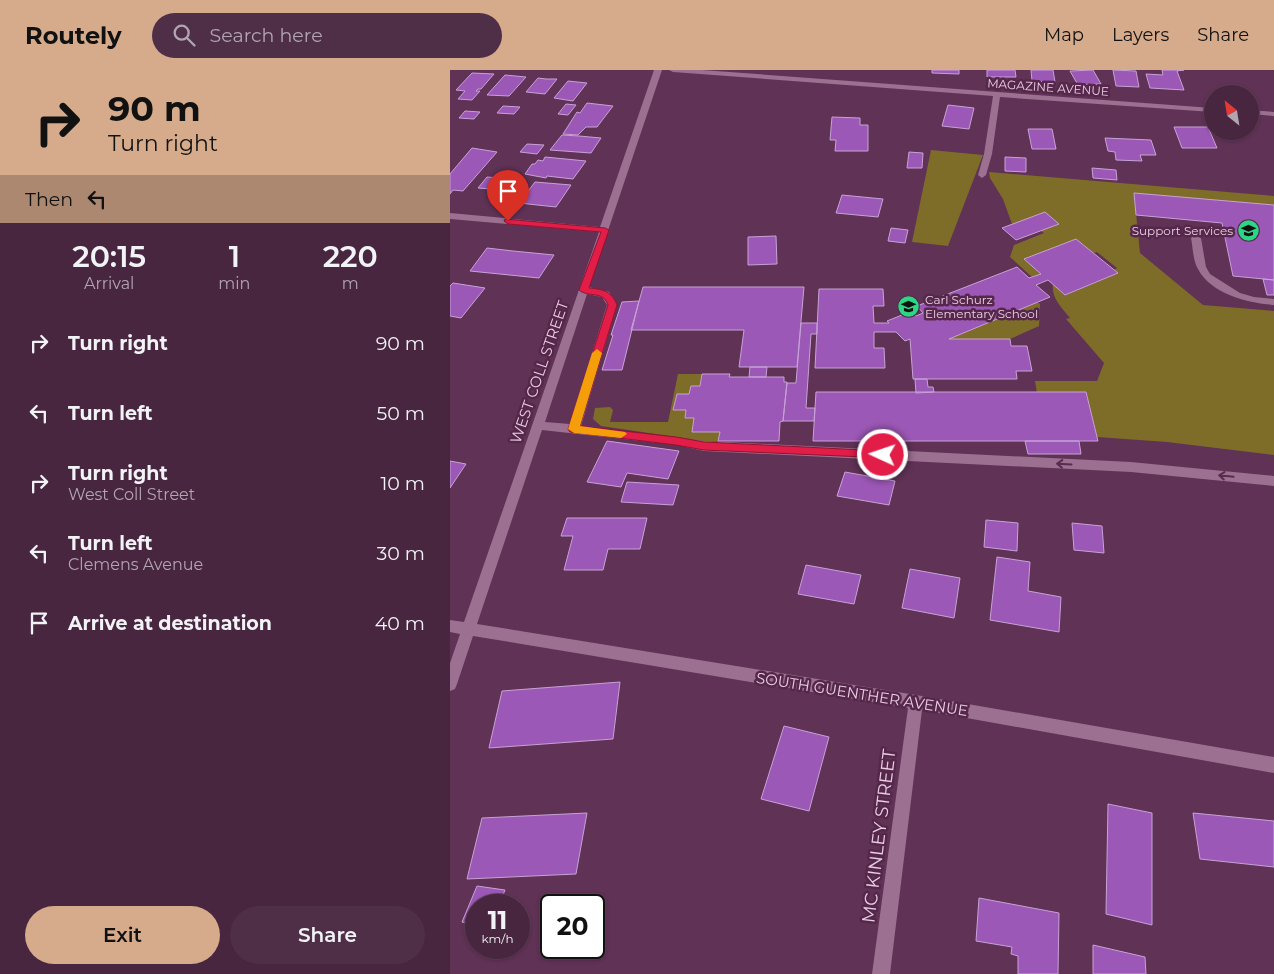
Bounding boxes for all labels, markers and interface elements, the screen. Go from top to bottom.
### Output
search box [152,13,502,58]
text: Routely [25,21,122,50]
icon: search [170,21,198,49]
text: Search here [210,24,323,47]
text: Map [1044,24,1084,46]
text: Layers [1112,24,1169,46]
text: Share [1197,24,1249,46]
street label: MAGAZINE AVENUE [987,75,1109,99]
north arrow [1204,85,1259,140]
map controls [1204,85,1259,140]
text: 90 m [108,87,201,130]
icon: right [25,90,90,155]
text: Turn right [108,130,218,157]
pin [487,170,529,221]
icon: arrive [494,177,522,205]
icon: left [83,185,111,213]
text: Then [25,188,73,211]
school or university icon: Support Services [1237,218,1261,242]
place label: Support Services [1132,223,1233,238]
text: 20:15 [72,238,146,275]
text: 1 [229,238,240,275]
text: 220 [323,238,378,275]
text: Arrival [84,274,134,293]
text: min [218,274,250,293]
text: m [342,274,359,293]
place label: Carl Schurz Elementary School [925,292,1038,321]
school or university icon: Carl Schurz Elementary School [897,294,921,318]
street label: WEST COLL STREET [506,298,572,446]
icon: right [25,329,53,357]
text: Turn right [68,332,168,355]
text: 90 m [376,332,425,355]
icon: left [25,399,53,427]
text: Turn left [68,402,153,425]
text: 50 m [377,402,425,425]
position arrow [856,428,908,480]
one-way arrow [1056,459,1072,468]
text: Turn right [68,462,168,485]
icon: right [25,469,53,497]
one-way arrow [1218,471,1234,481]
text: 10 m [380,472,425,495]
text: West Coll Street [68,485,195,504]
text: Turn left [68,532,153,555]
icon: left [25,539,53,567]
text: 30 m [377,542,425,565]
text: Clemens Avenue [68,555,203,574]
icon: arrive [25,609,53,637]
text: Arrive at destination [68,612,272,635]
text: 40 m [375,612,425,635]
street label: SOUTH GUENTHER AVENUE [755,668,969,720]
street label: MC KINLEY STREET [857,747,901,924]
speed limit sign: 20 [540,894,605,959]
text: 11 [488,905,507,935]
button: Exit [25,906,220,964]
button: Share [230,906,425,964]
text: km/h [481,931,514,946]

